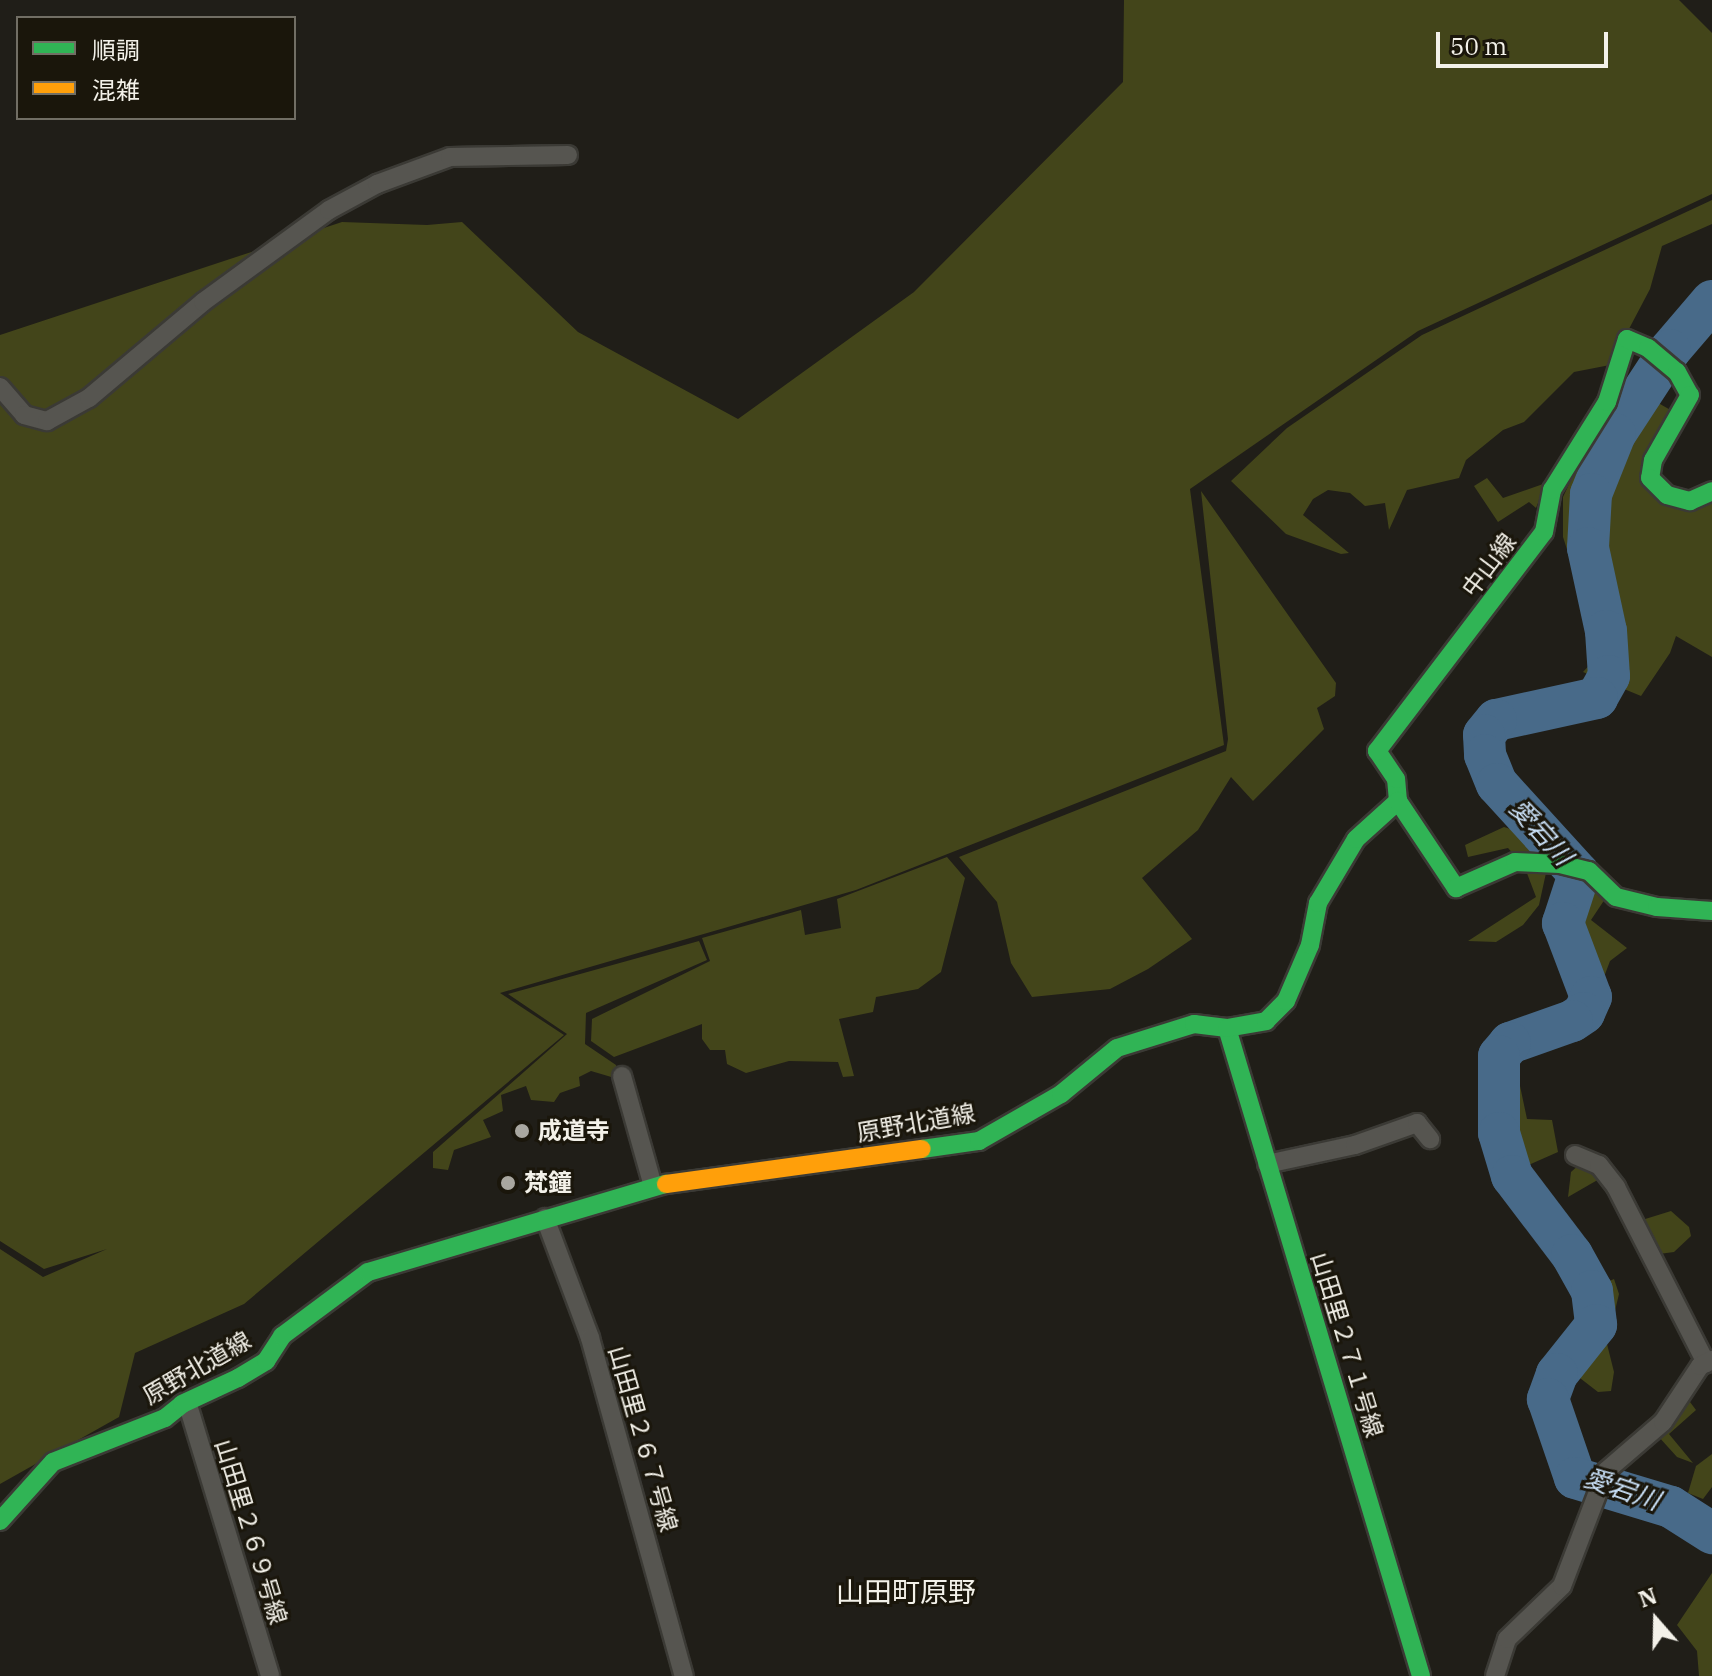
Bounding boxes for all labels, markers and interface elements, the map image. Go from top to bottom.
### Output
legend [16,16,296,120]
scale bar [1440,16,1612,66]
text: 50 m [1450,30,1507,62]
text: 順調 [92,34,140,66]
text: 混雑 [92,74,140,106]
street label: 中山線 [1456,528,1522,602]
water label: 愛宕川 [1503,793,1579,871]
street label: 原野北道線 [854,1098,978,1148]
place label: 成道寺 [538,1117,610,1145]
marker: 成道寺 [513,1122,531,1140]
place label: 梵鐘 [524,1169,572,1197]
marker: 梵鐘 [499,1174,517,1192]
street label: 山田里２７１号線 [1305,1249,1389,1441]
street label: 原野北道線 [138,1326,256,1410]
street label: 山田里２６７号線 [603,1343,683,1535]
street label: 山田里２６９号線 [209,1436,293,1628]
water label: 愛宕川 [1580,1462,1664,1516]
district label: 山田町原野 [836,1575,976,1609]
north arrow [1616,1580,1696,1660]
text: N [1634,1580,1661,1614]

